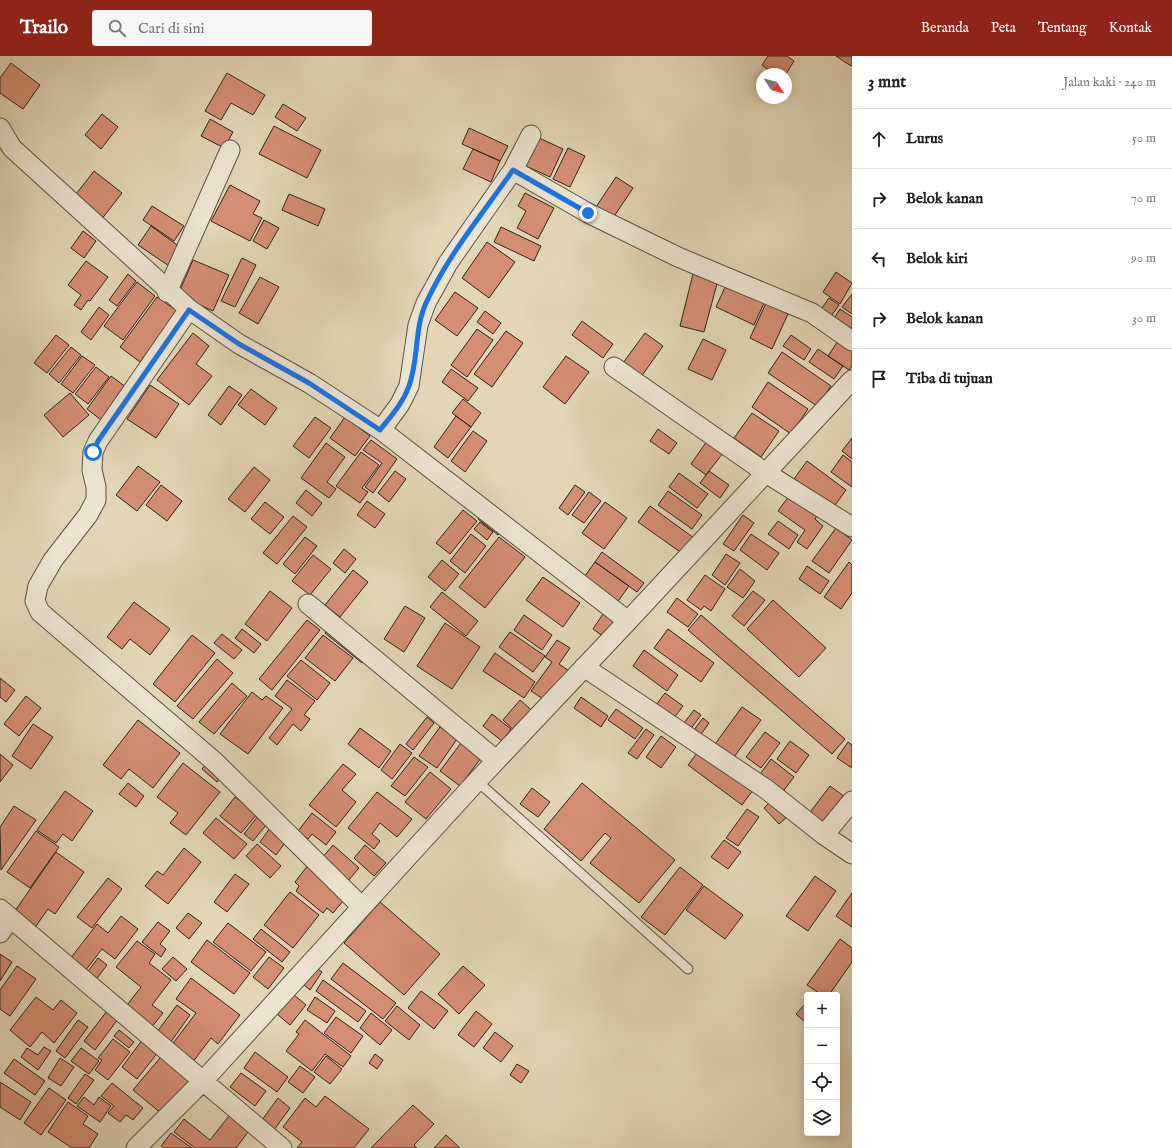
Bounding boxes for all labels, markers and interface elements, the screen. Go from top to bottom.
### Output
search box [92,10,372,46]
text: Trailo [20,16,68,40]
icon: search [106,17,128,39]
text: Cari di sini [138,19,205,38]
text: Beranda [921,19,969,37]
text: Peta [991,19,1016,37]
text: Tentang [1038,19,1087,37]
text: Kontak [1109,19,1152,37]
north arrow [756,68,792,104]
text: 3 mnt [868,72,906,93]
text: Jalan kaki · 240 m [1063,74,1156,91]
icon: ahead [868,128,890,150]
text: Lurus [906,129,943,148]
text: 50 m [1132,130,1156,147]
icon: right [868,188,890,210]
text: Belok kanan [906,189,983,208]
text: 70 m [1131,190,1156,207]
route end [579,204,597,222]
icon: left [868,248,890,270]
text: Belok kiri [906,249,968,268]
text: 90 m [1131,250,1156,267]
icon: right [868,308,890,330]
text: Belok kanan [906,309,983,328]
text: 30 m [1132,310,1156,327]
icon: arrive [868,368,890,390]
text: Tiba di tujuan [906,369,993,388]
route start [84,443,102,461]
map controls [804,992,840,1136]
button: + [804,992,840,1028]
button: − [804,1028,840,1064]
button: locate [804,1064,840,1100]
button: layers [804,1100,840,1136]

